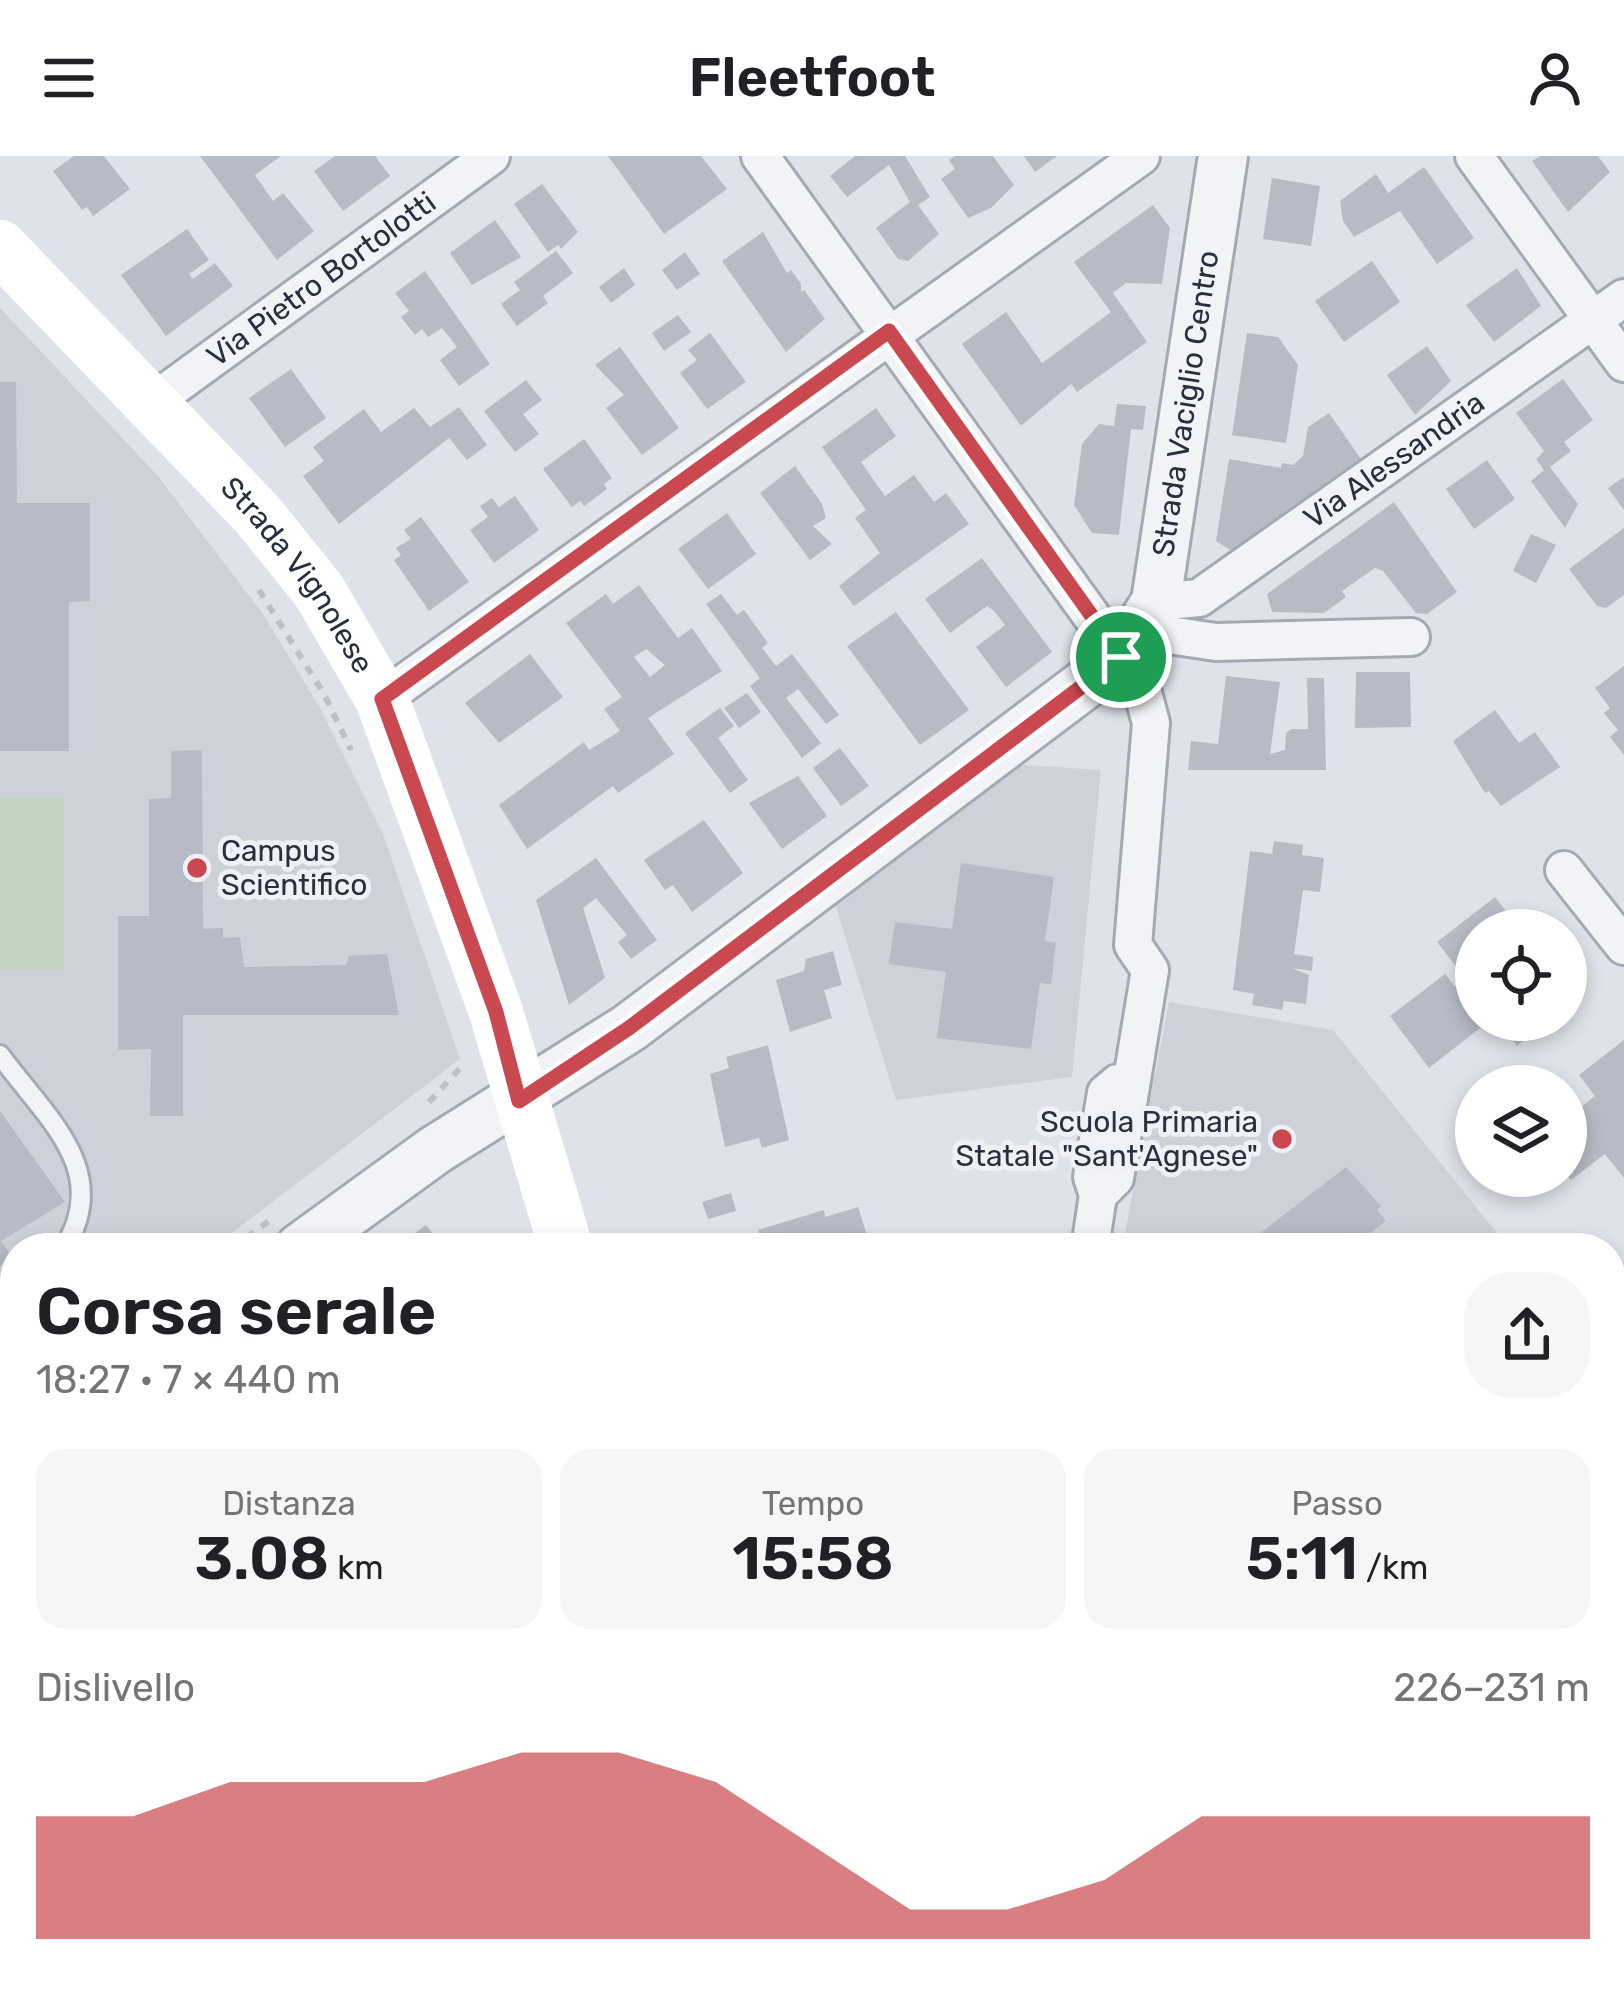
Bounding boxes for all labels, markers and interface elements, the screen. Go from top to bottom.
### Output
icon: menu [36,45,102,111]
icon: person [1522,45,1588,111]
text: Fleetfoot [689,46,935,110]
street label: Via Pietro Bortolotti [200,184,443,374]
street label: Strada Vaciglio Centro [1145,248,1227,559]
street label: Via Alessandria [1297,384,1491,536]
street label: Strada Vignolese [213,470,381,680]
pin [1070,606,1172,708]
icon: arrive [1088,624,1154,690]
place label: Campus Scientifico [221,833,367,903]
marker: Campus Scientifico [184,855,210,881]
map controls [1455,909,1587,1197]
button: locate [1455,909,1587,1041]
button: layers [1455,1065,1587,1197]
place label: Scuola Primaria Statale "Sant'Agnese" [956,1104,1258,1174]
marker: Scuola Primaria Statale "Sant'Agnese" [1269,1126,1295,1152]
text: Corsa serale [36,1272,436,1351]
button: share [1464,1272,1590,1398]
text: 18:27 · 7 × 440 m [36,1357,341,1403]
text: Distanza [222,1484,356,1523]
text: Tempo [762,1484,864,1523]
text: Passo [1291,1484,1383,1523]
text: 3.08 [194,1523,329,1594]
text: 15:58 [732,1523,894,1594]
text: 5:11 [1246,1523,1358,1594]
text: km [329,1548,384,1587]
text: /km [1358,1548,1428,1587]
text: Dislivello [36,1665,195,1711]
text: 226–231 m [1393,1665,1590,1711]

